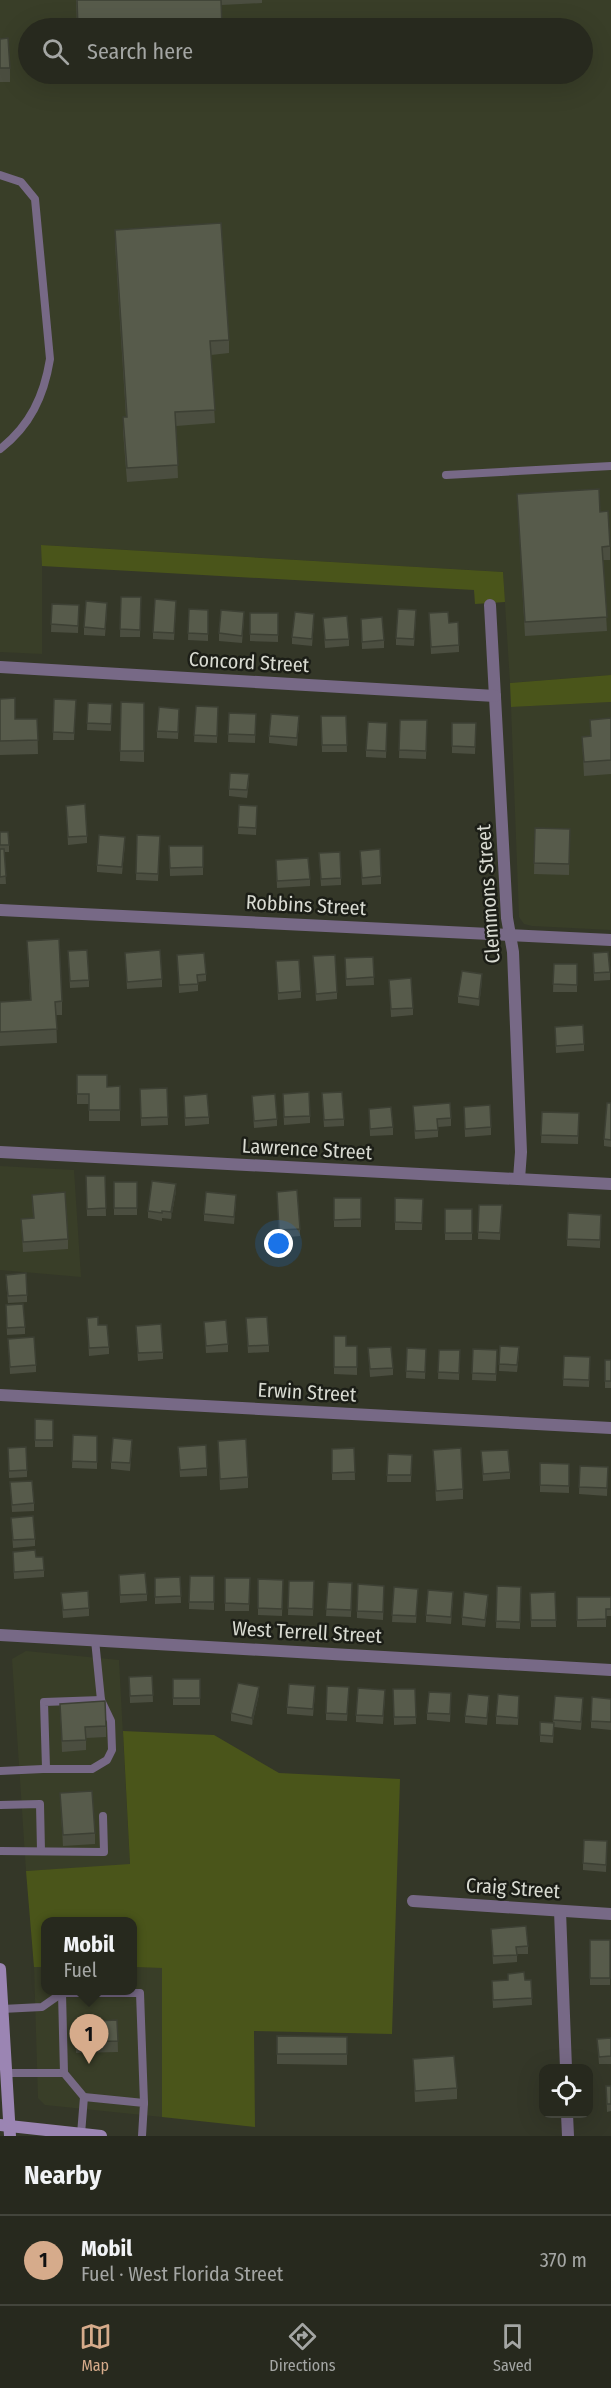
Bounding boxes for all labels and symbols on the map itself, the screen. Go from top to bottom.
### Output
street label: Concord Street [188,647,310,677]
street label: Clemmons Street [471,823,505,964]
street label: Robbins Street [245,890,367,920]
street label: Lawrence Street [241,1134,373,1164]
your location [264,1229,293,1258]
street label: Erwin Street [257,1377,357,1407]
street label: West Terrell Street [231,1616,383,1648]
street label: Craig Street [465,1873,561,1903]
pin: 1 [70,2014,109,2064]

